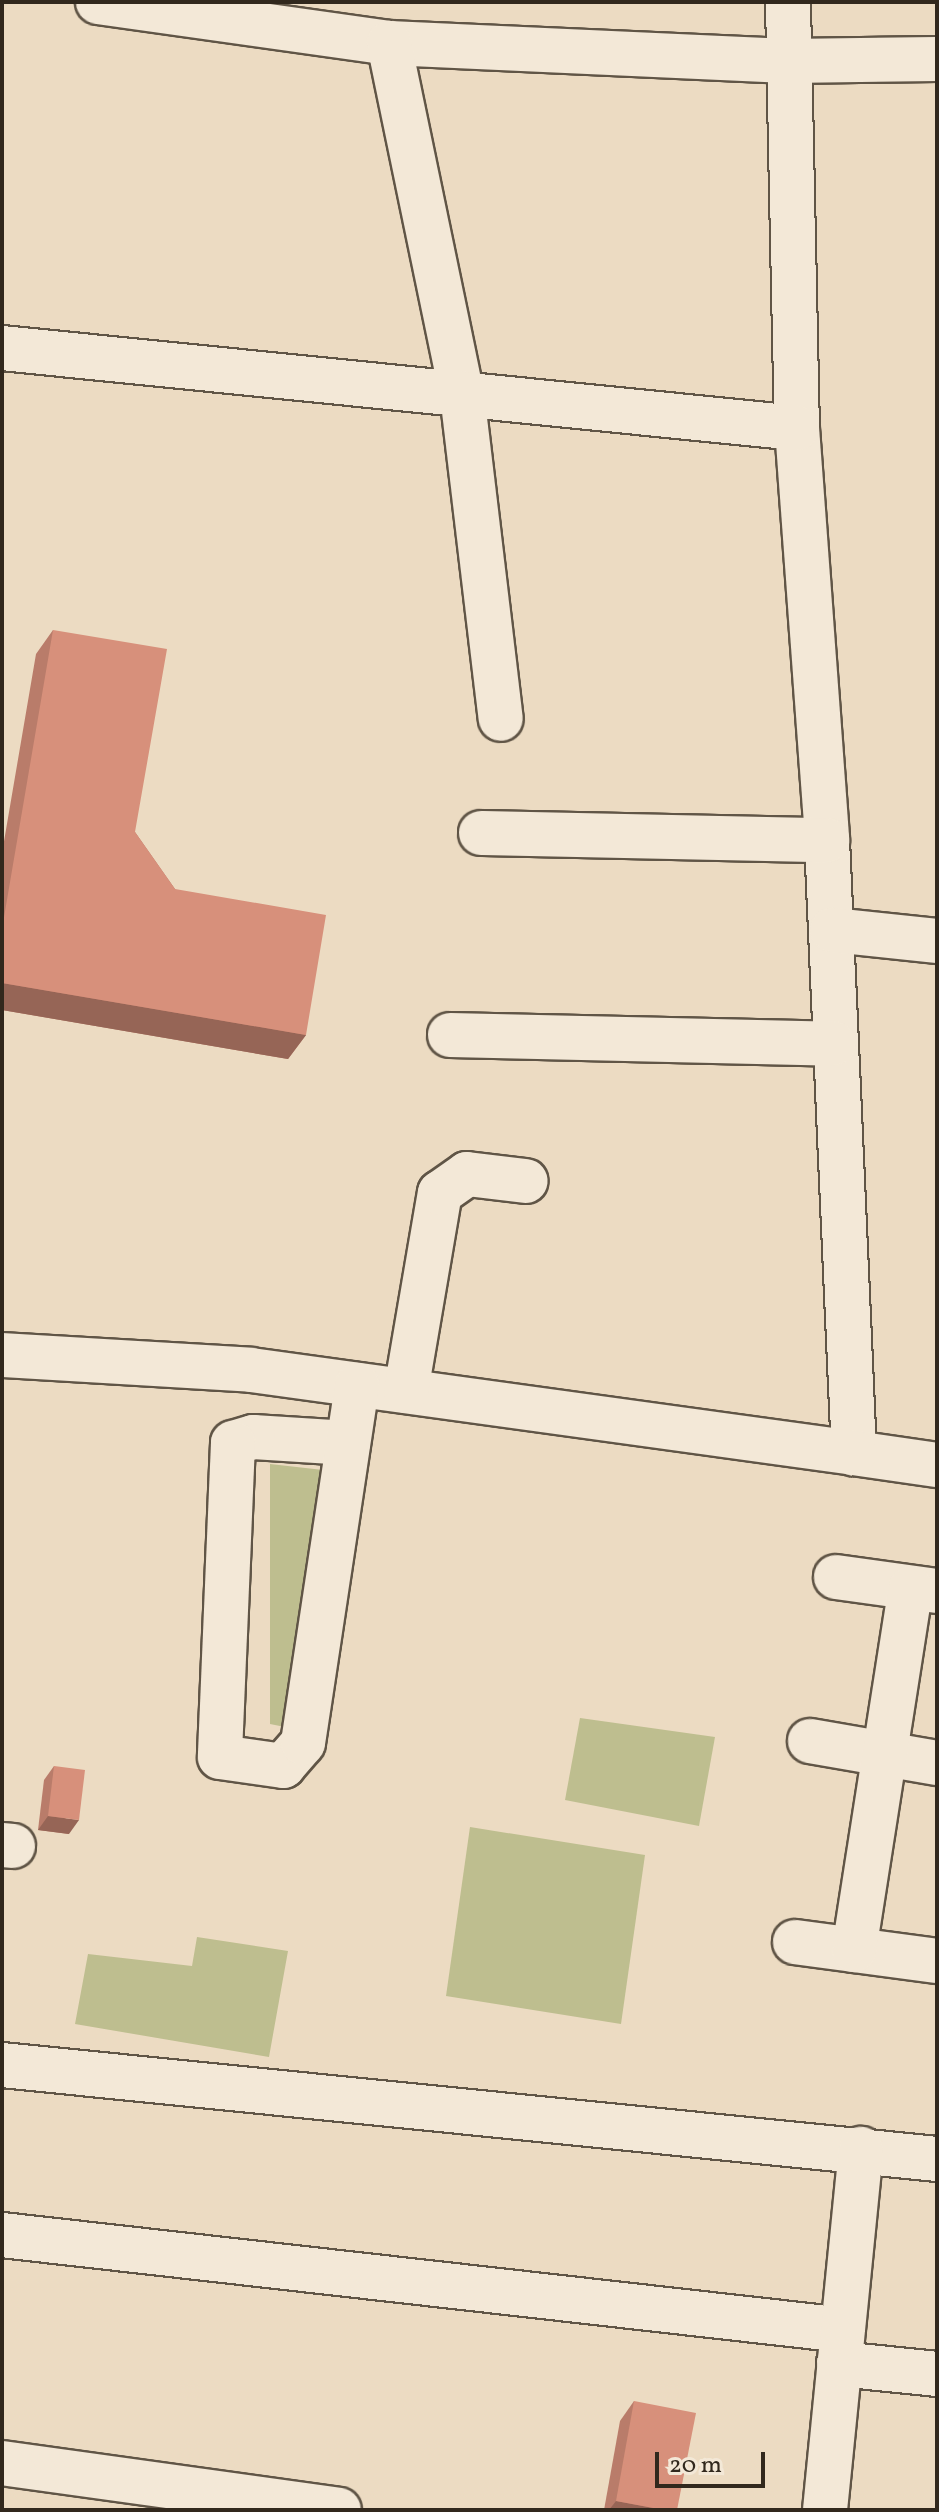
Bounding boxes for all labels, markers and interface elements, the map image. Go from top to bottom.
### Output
scale bar [659,2436,769,2486]
text: 20 m [669,2449,722,2483]

